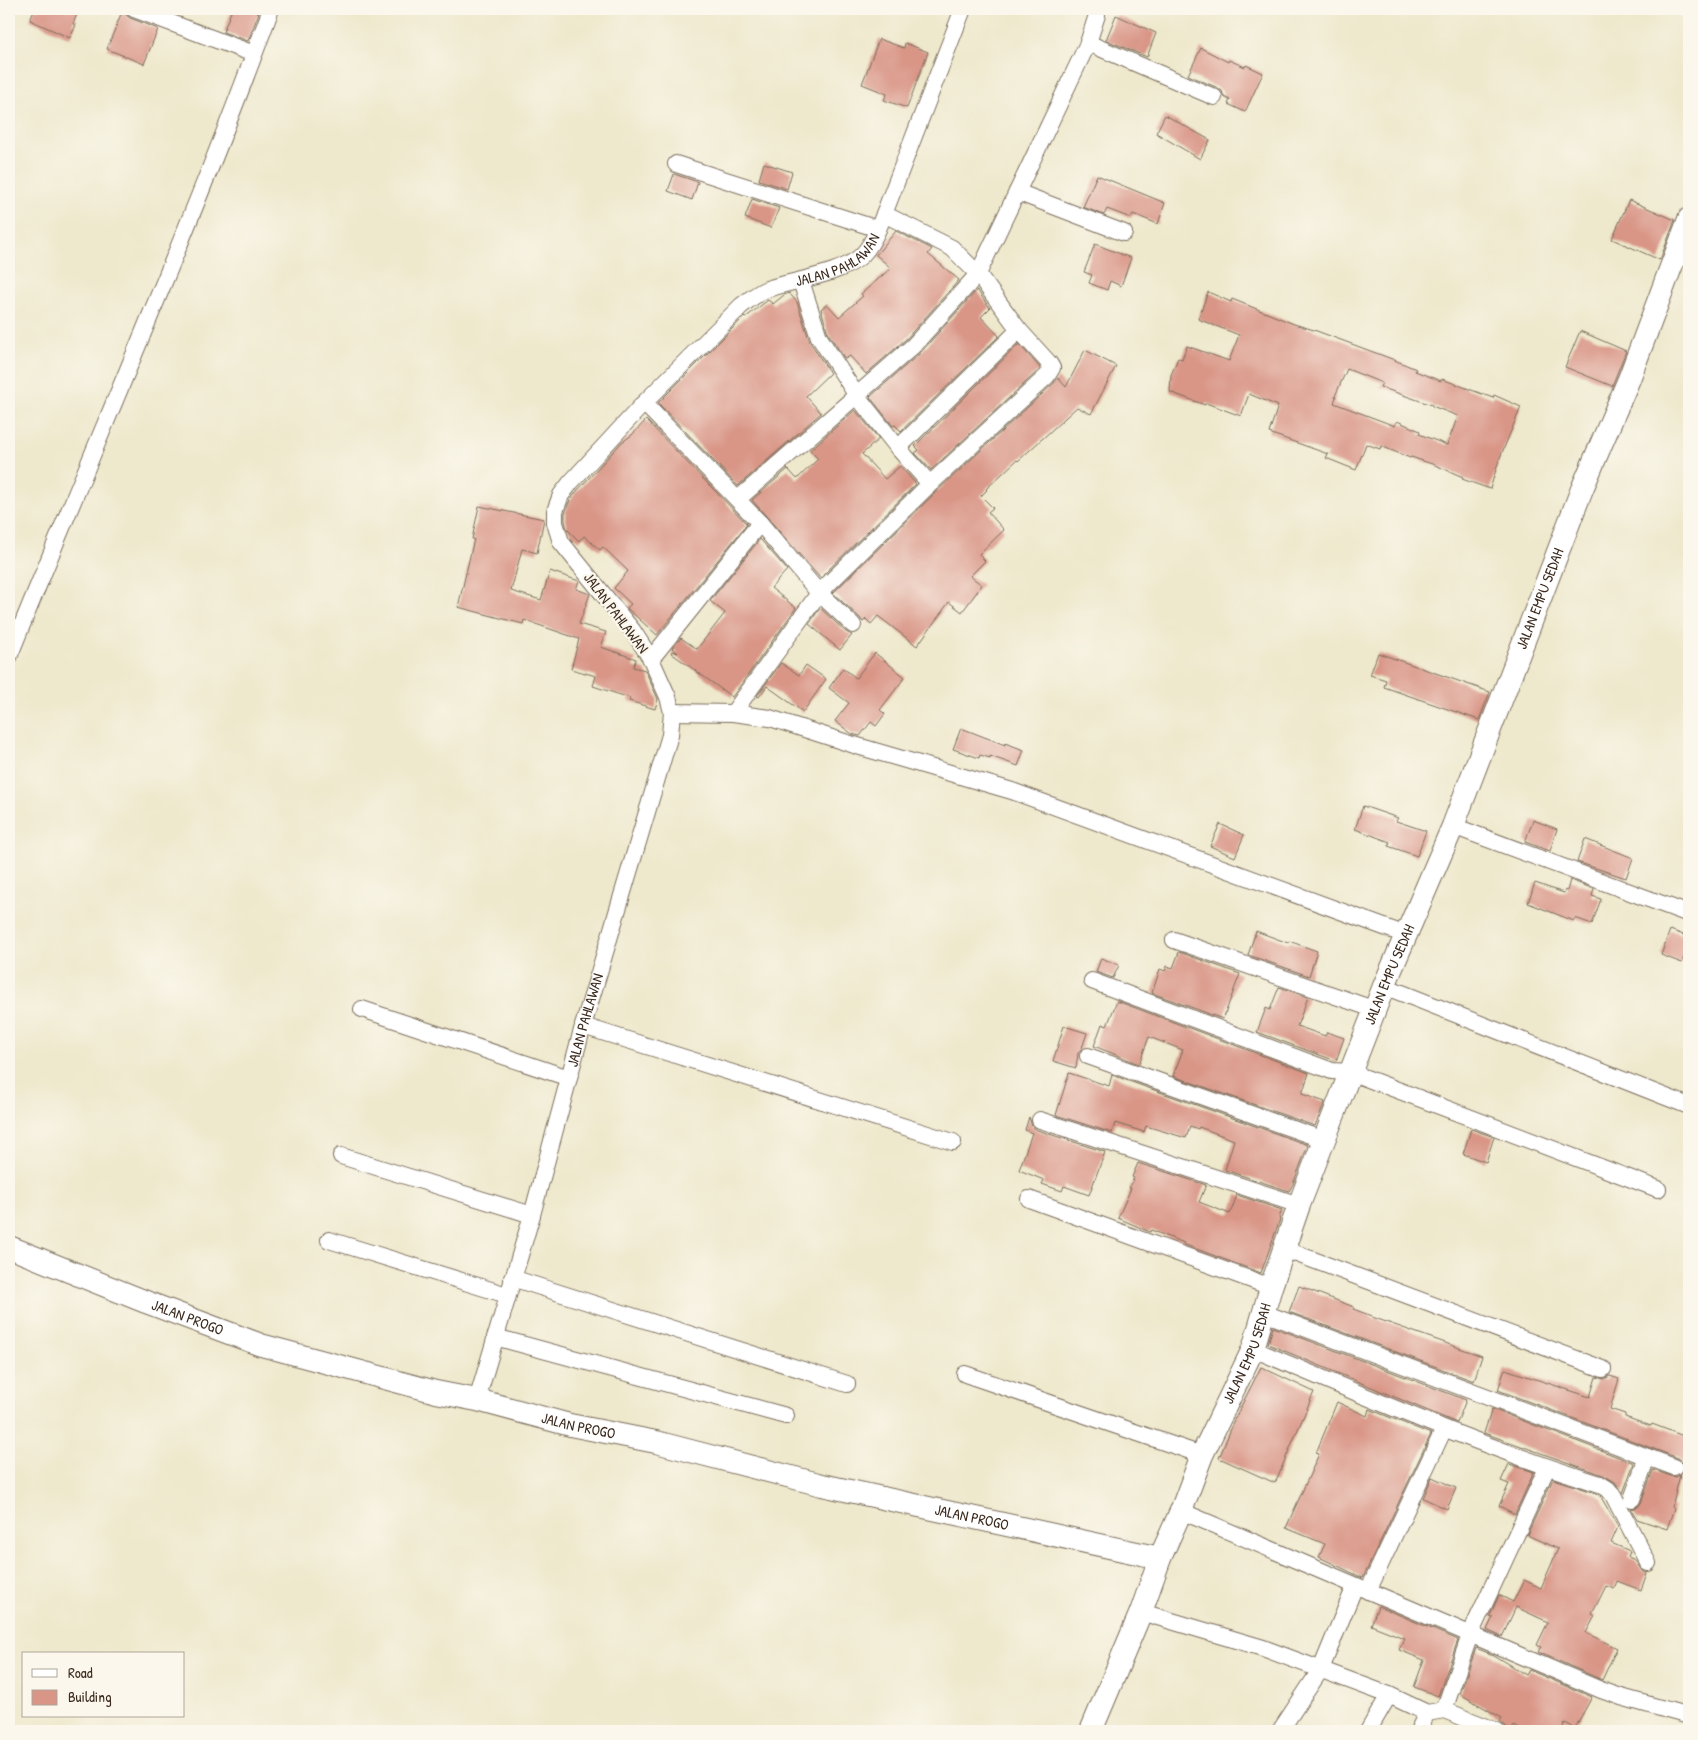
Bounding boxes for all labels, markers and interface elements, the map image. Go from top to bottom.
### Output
street label: JALAN PAHLAWAN [793,230,884,291]
street label: JALAN EMPU SEDAH [1511,545,1568,652]
street label: JALAN PAHLAWAN [579,568,654,657]
street label: JALAN EMPU SEDAH [1359,921,1419,1028]
street label: JALAN PAHLAWAN [561,971,608,1069]
street label: JALAN PROGO [149,1294,227,1340]
street label: JALAN EMPU SEDAH [1217,1301,1276,1407]
street label: JALAN PROGO [539,1407,617,1444]
street label: JALAN PROGO [933,1499,1011,1535]
legend [22,1652,185,1718]
text: Road [68,1662,93,1683]
text: Building [68,1686,112,1707]

